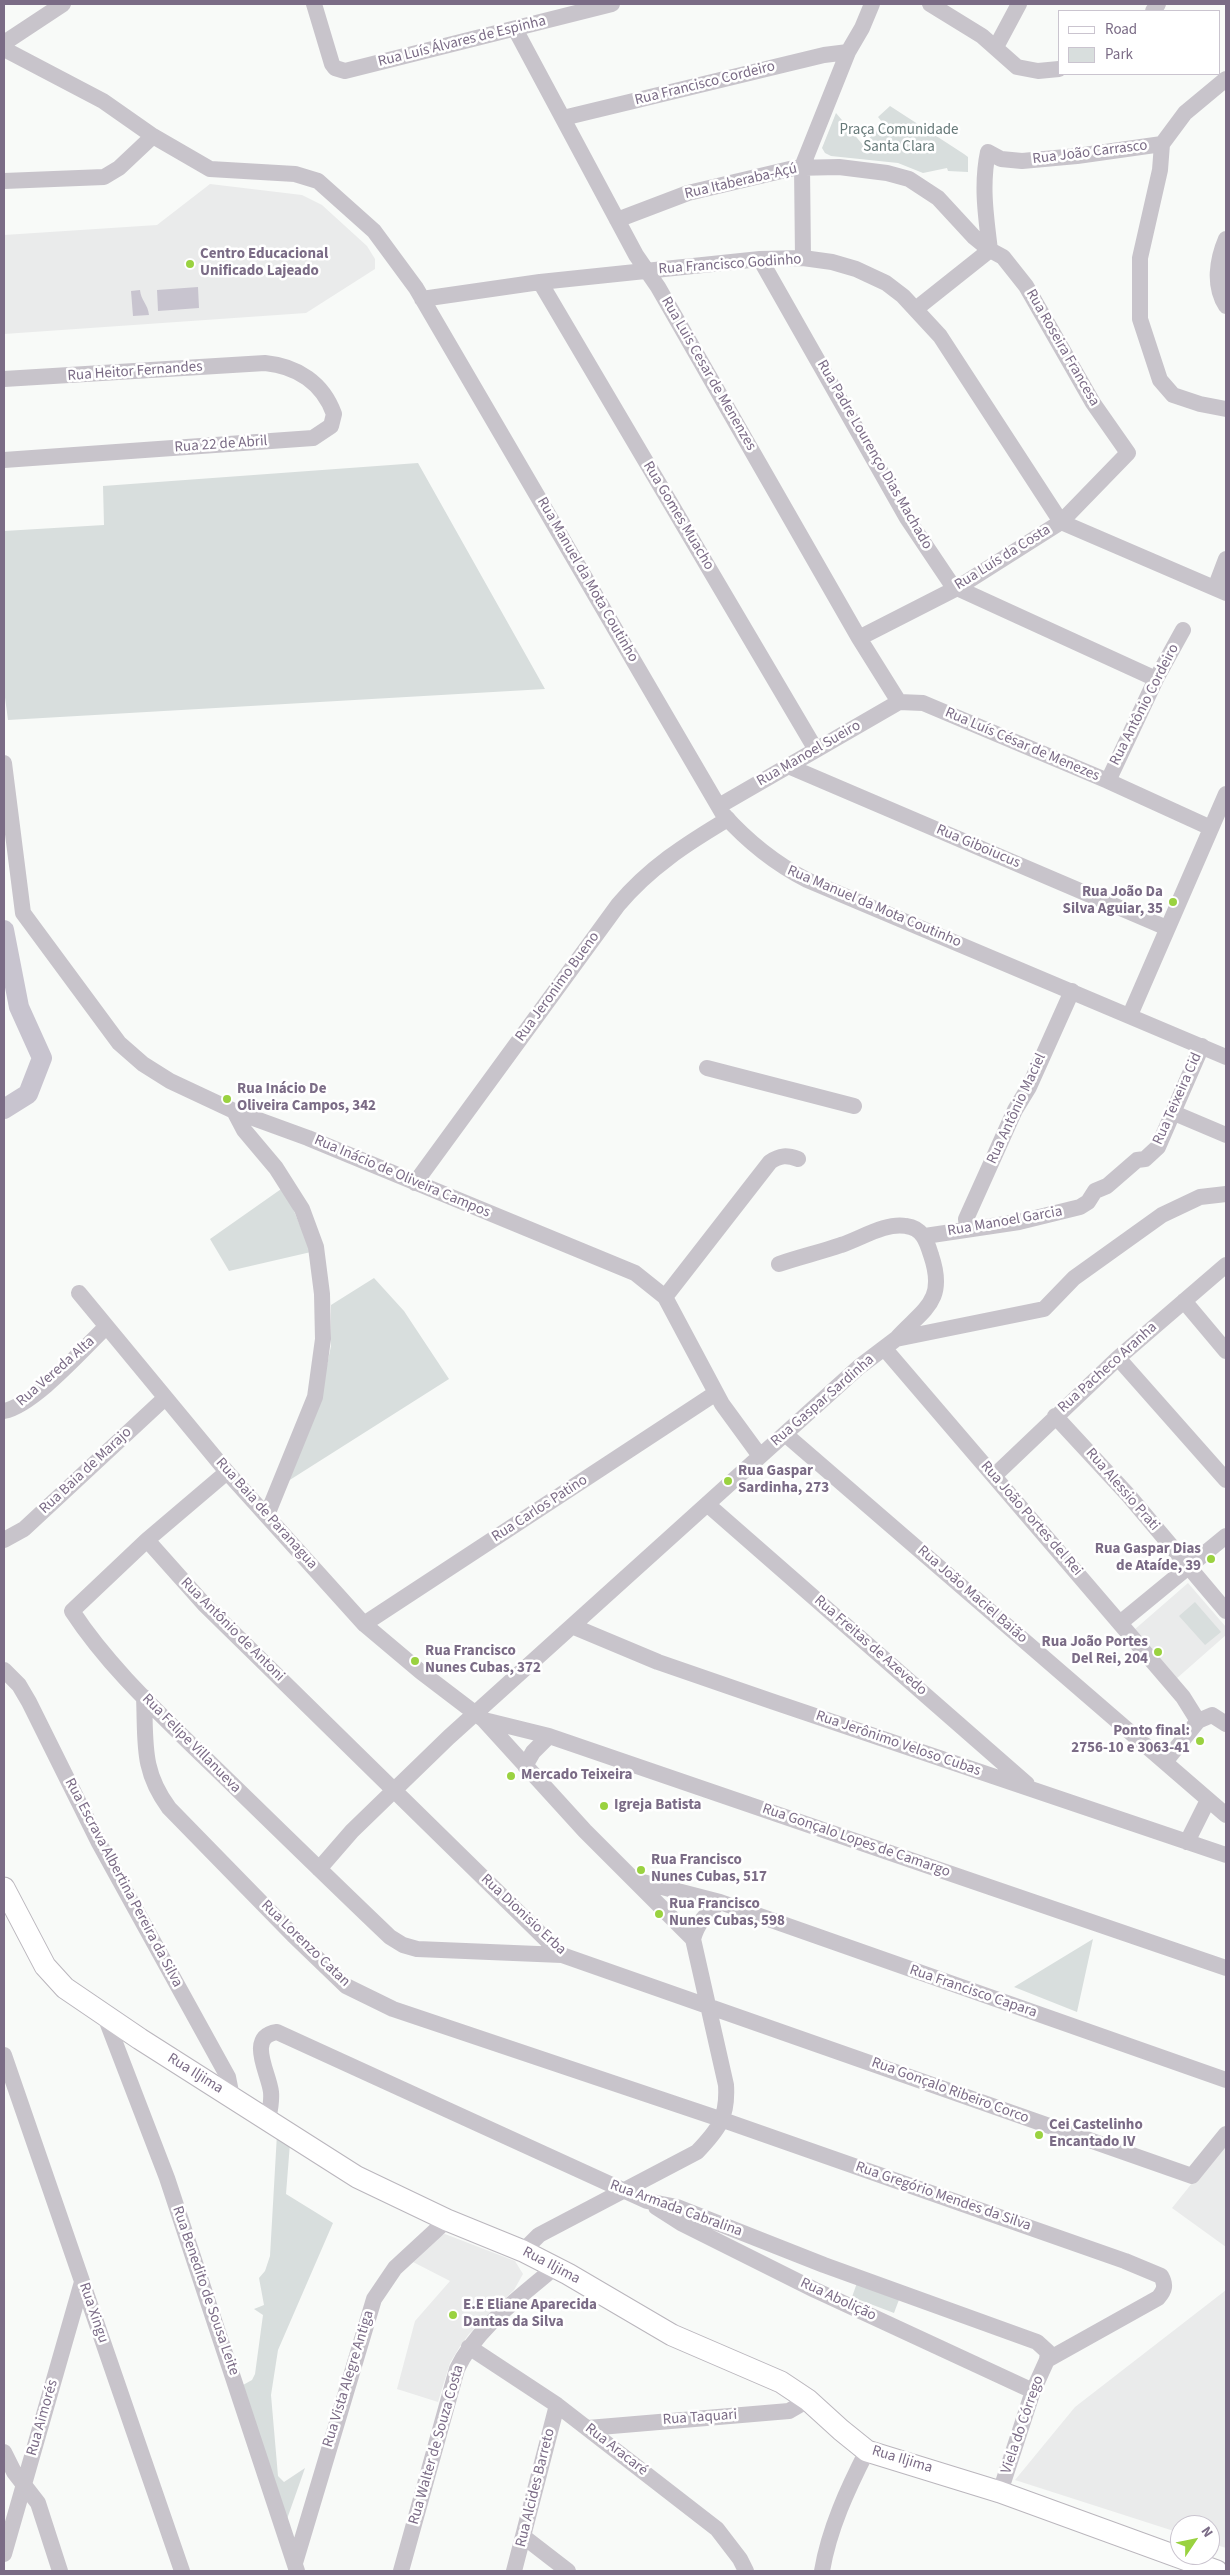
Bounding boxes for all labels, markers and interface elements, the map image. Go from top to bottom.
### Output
legend [1058,10,1220,75]
street label: Rua Luís Álvares de Espinha [376,12,548,72]
text: Road [1105,19,1137,40]
text: Park [1105,44,1133,65]
street label: Rua Francisco Cordeiro [633,58,777,110]
park label: Praça Comunidade Santa Clara [840,122,958,157]
street label: Rua João Carrasco [1031,137,1149,169]
street label: Rua Itaberaba-Açú [683,160,799,204]
place label: Centro Educacional Unificado Lajeado [200,246,328,281]
street label: Rua Francisco Godinho [658,251,802,279]
marker: Centro Educacional Unificado Lajeado [184,258,196,270]
street label: Rua Roseira Francesa [1021,286,1103,410]
street label: Rua Luis Cesar de Menenzes [657,294,759,454]
street label: Rua Padre Lourenço Dias Machado [812,357,936,553]
street label: Rua Heitor Fernandes [67,358,203,386]
street label: Rua 22 de Abril [174,433,268,457]
street label: Rua Gomes Muacho [638,458,718,574]
street label: Rua Manuel da Mota Coutinho [532,494,642,666]
street label: Rua Luís da Costa [952,521,1054,595]
street label: Rua Antônio Cordeiro [1107,641,1183,769]
street label: Rua Luís César de Menezes [942,704,1102,786]
street label: Rua Manoel Sueiro [754,717,864,791]
street label: Rua Giboiucus [933,821,1023,873]
street label: Rua Manuel da Mota Coutinho [784,862,964,952]
place label: Rua João Da Silva Aguiar, 35 [1063,884,1163,919]
marker: Rua João Da Silva Aguiar, 35 [1167,896,1179,908]
street label: Rua Jeronimo Bueno [512,929,604,1045]
street label: Rua Teixeira Cid [1150,1050,1206,1148]
street label: Rua Antônio Maciel [984,1051,1050,1167]
place label: Rua Inácio De Oliveira Campos, 342 [237,1081,376,1116]
marker: Rua Inácio De Oliveira Campos, 342 [221,1093,233,1105]
street label: Rua Inácio de Oliveira Campos [311,1132,493,1222]
street label: Rua Manoel Garcia [946,1203,1064,1241]
street label: Rua Pacheco Aranha [1055,1319,1161,1417]
street label: Rua Vereda Alta [13,1333,99,1411]
street label: Rua Gaspar Sardinha [768,1351,878,1451]
street label: Rua Baia de Marajo [36,1424,136,1518]
street label: Rua Alessio Prati [1081,1445,1163,1535]
street label: Rua Baia de Paranagua [211,1455,321,1573]
street label: Rua João Portes del Rei [976,1458,1086,1580]
place label: Rua Gaspar Sardinha, 273 [738,1463,829,1498]
street label: Rua Carlos Patino [489,1471,591,1547]
marker: Rua Gaspar Sardinha, 273 [722,1475,734,1487]
place label: Rua Gaspar Dias de Ataíde, 39 [1095,1541,1201,1576]
street label: Rua João Maciel Baião [913,1542,1031,1648]
marker: Rua Gaspar Dias de Ataíde, 39 [1205,1553,1217,1565]
street label: Rua Antônio de Antoni [176,1574,288,1686]
street label: Rua Freitas de Azevedo [810,1592,930,1700]
place label: Rua João Portes Del Rei, 204 [1042,1634,1148,1669]
place label: Rua Francisco Nunes Cubas, 372 [425,1643,541,1678]
marker: Rua João Portes Del Rei, 204 [1152,1646,1164,1658]
marker: Rua Francisco Nunes Cubas, 372 [409,1655,421,1667]
street label: Rua Felipe Villanueva [138,1691,244,1797]
street label: Rua Jerônimo Veloso Cubas [813,1707,983,1781]
place label: Ponto final: 2756-10 e 3063-41 [1071,1723,1190,1758]
marker: Ponto final: 2756-10 e 3063-41 [1194,1735,1206,1747]
place label: Mercado Teixeira [521,1767,632,1785]
marker: Mercado Teixeira [505,1770,517,1782]
street label: Rua Escrava Albertina Pereira da Silva [60,1775,186,1991]
place label: Igreja Batista [614,1797,701,1815]
marker: Igreja Batista [598,1800,610,1812]
street label: Rua Gonçalo Lopes de Camargo [760,1800,952,1882]
place label: Rua Francisco Nunes Cubas, 517 [651,1852,767,1887]
marker: Rua Francisco Nunes Cubas, 517 [635,1864,647,1876]
street label: Rua Dionisio Erba [477,1871,569,1959]
place label: Rua Francisco Nunes Cubas, 598 [669,1896,785,1931]
street label: Rua Lorenzo Catan [257,1897,353,1991]
marker: Rua Francisco Nunes Cubas, 598 [653,1908,665,1920]
street label: Rua Francisco Capara [907,1962,1039,2022]
street label: Rua Iljima [164,2050,226,2098]
street label: Rua Gonçalo Ribeiro Corco [869,2054,1031,2128]
place label: Cei Castelinho Encantado IV [1049,2117,1143,2152]
marker: Cei Castelinho Encantado IV [1033,2129,1045,2141]
street label: Rua Gregório Mendes da Silva [853,2158,1033,2236]
street label: Rua Armada Cabralina [607,2177,745,2241]
street label: Rua Benedito de Sousa Leite [168,2204,242,2378]
street label: Rua Iljima [519,2243,583,2289]
street label: Rua Abolição [797,2275,879,2325]
street label: Rua Xingu [74,2280,112,2346]
place label: E.E Eliane Aparecida Dantas da Silva [463,2297,597,2332]
street label: Rua Vista Alegre Antiga [320,2308,378,2450]
marker: E.E Eliane Aparecida Dantas da Silva [447,2309,459,2321]
street label: Rua Walter de Souza Costa [406,2363,468,2527]
street label: Viela do Córrego [998,2374,1048,2476]
street label: Rua Aimorés [24,2378,62,2458]
street label: Rua Taquari [662,2406,738,2430]
street label: Rua Aracaré [581,2420,651,2480]
street label: Rua Alcides Barreto [513,2427,559,2549]
street label: Rua Iljima [869,2442,935,2478]
north arrow [1170,2515,1220,2565]
text: N [1196,2523,1218,2542]

